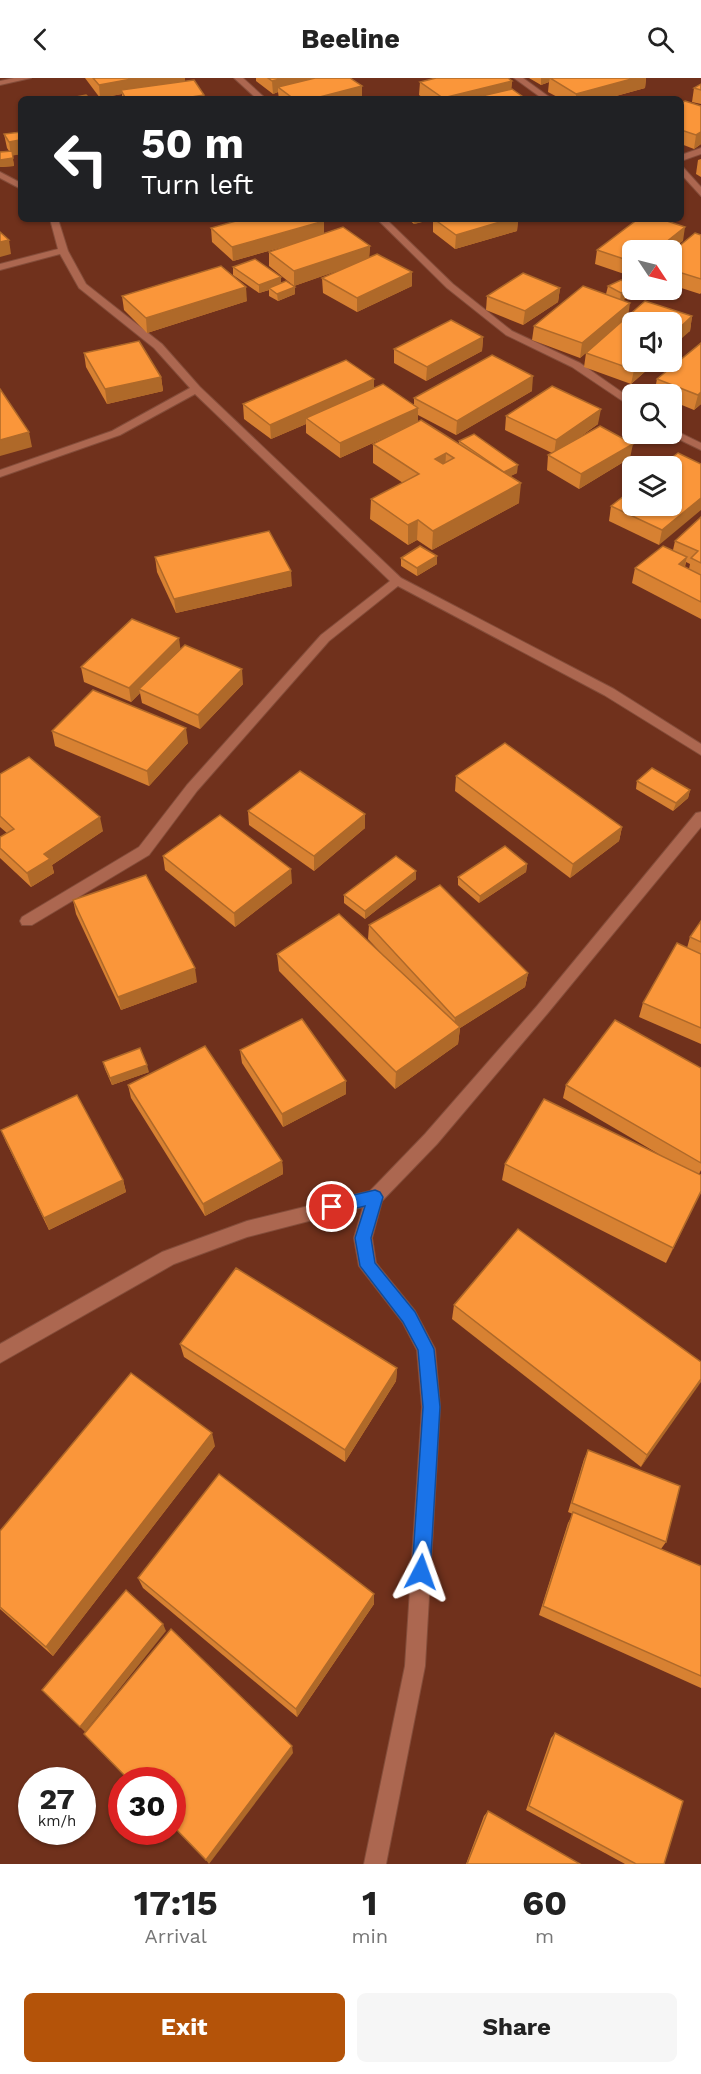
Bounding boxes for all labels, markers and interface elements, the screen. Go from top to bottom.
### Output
icon: back [24,23,57,56]
text: Beeline [301,23,400,55]
icon: search [644,23,677,56]
text: 50 m [141,119,244,168]
icon: left [42,120,120,198]
text: Turn left [141,169,253,201]
north arrow [622,240,682,300]
map controls [622,240,682,516]
button: sound [622,312,682,372]
button: search [622,384,682,444]
button: layers [622,456,682,516]
pin [306,1181,357,1232]
icon: arrive [315,1190,348,1223]
position arrow [389,1540,453,1604]
speed limit sign: 30 [108,1767,186,1845]
text: 27 [39,1781,75,1816]
text: km/h [38,1812,76,1830]
text: 17:15 [134,1882,218,1924]
text: 1 [362,1882,378,1924]
text: 60 [522,1882,567,1924]
text: Arrival [145,1924,207,1948]
text: min [351,1924,388,1948]
text: m [535,1924,554,1948]
button: Exit [24,1993,345,2062]
button: Share [357,1993,677,2062]

